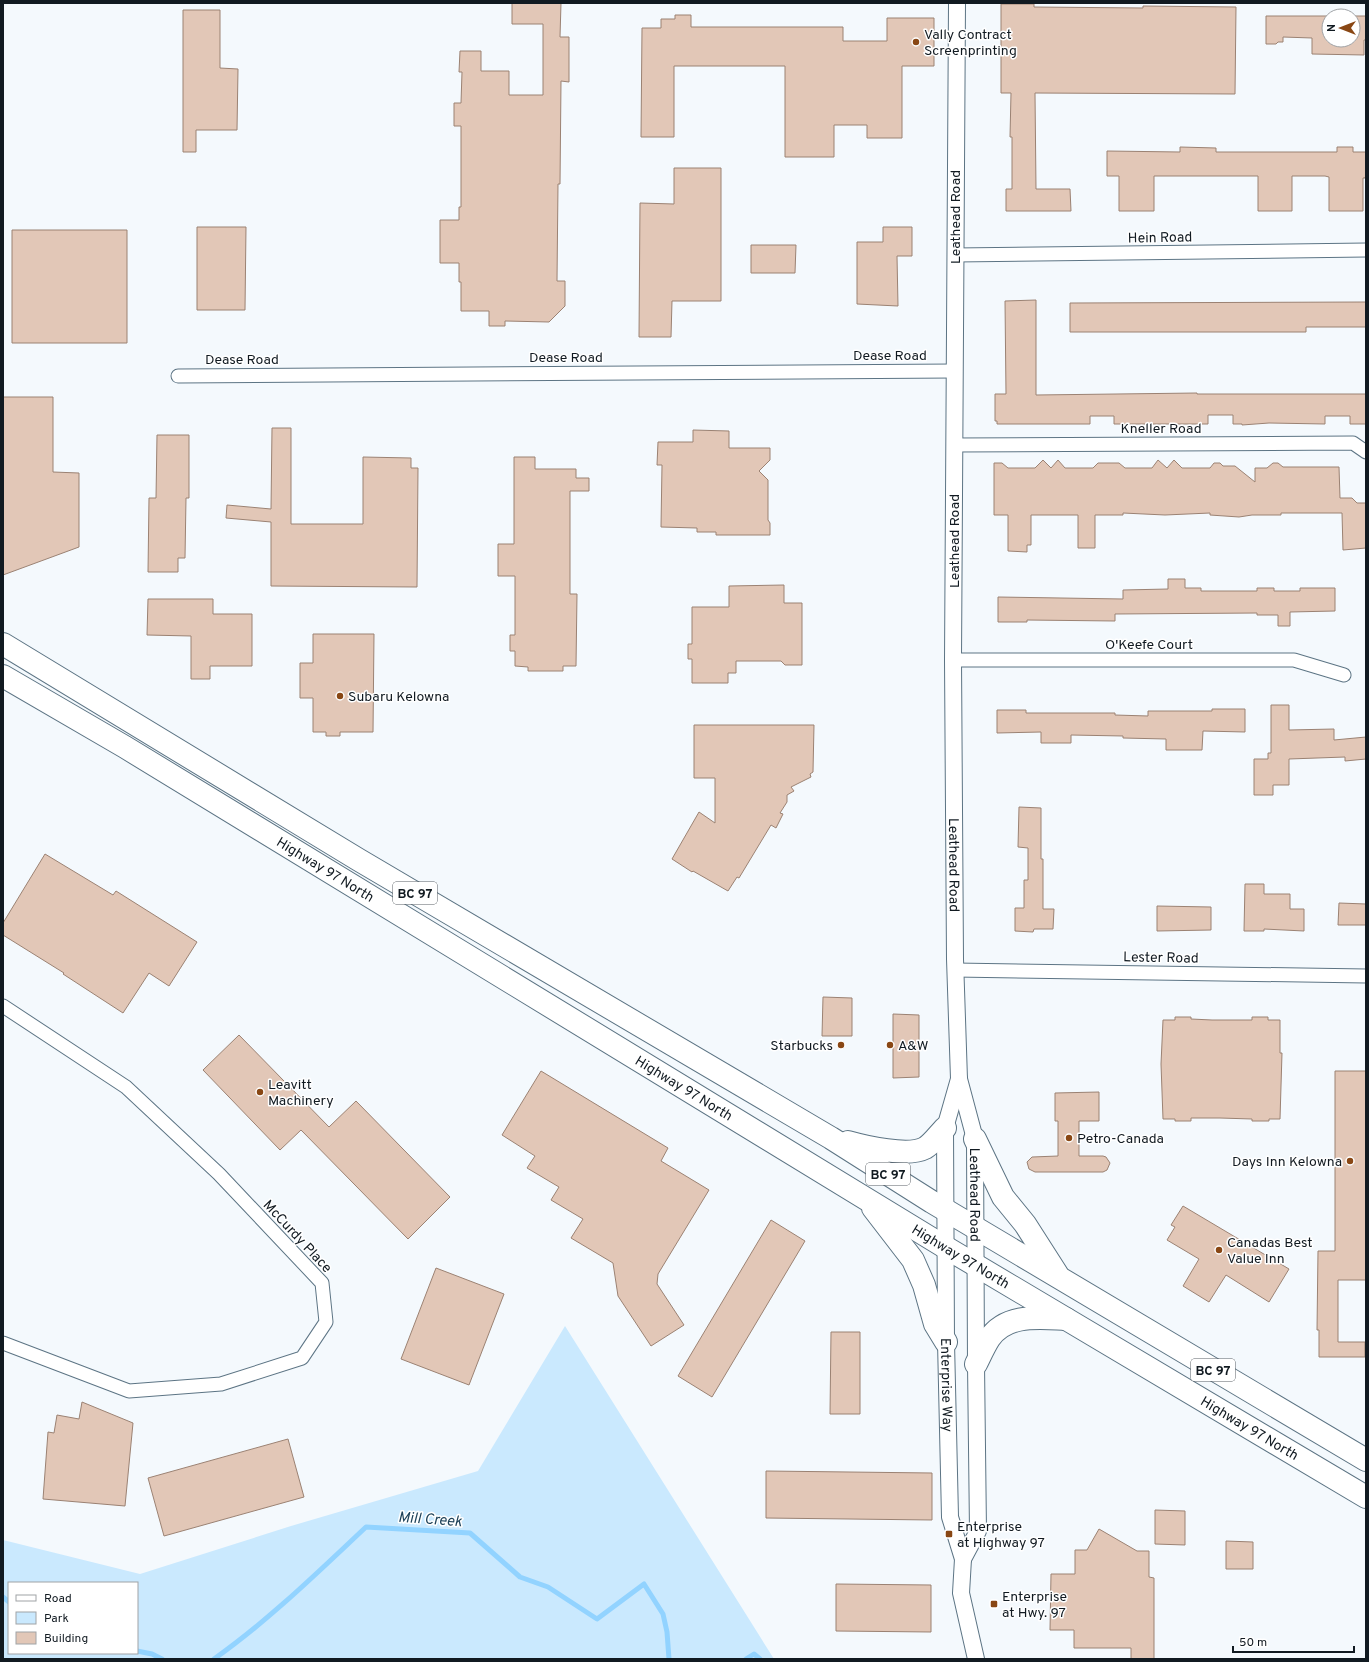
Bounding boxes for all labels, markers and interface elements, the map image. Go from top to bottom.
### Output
north arrow [1321,8,1361,48]
text: N [1325,24,1339,32]
place label: Vally Contract Screenprinting [924,27,1017,60]
marker: Vally Contract Screenprinting [911,37,921,47]
street label: Leathead Road [948,170,965,264]
street label: Hein Road [1128,229,1192,248]
street label: Dease Road [853,348,927,365]
street label: Dease Road [529,350,603,367]
street label: Dease Road [205,352,279,369]
street label: Kneller Road [1120,421,1202,438]
street label: Leathead Road [947,494,964,588]
street label: O'Keefe Court [1105,637,1193,654]
place label: Subaru Kelowna [348,689,449,706]
marker: Subaru Kelowna [335,691,345,701]
street label: Leathead Road [944,818,962,912]
street label: Highway 97 North [273,834,377,907]
road number: BC 97 [393,882,437,904]
street label: Lester Road [1123,949,1199,968]
place label: Starbucks [770,1038,833,1055]
place label: A&W [898,1038,929,1055]
marker: Starbucks [836,1040,846,1050]
marker: A&W [885,1040,895,1050]
street label: Highway 97 North [631,1053,735,1125]
place label: Leavitt Machinery [268,1077,334,1110]
marker: Leavitt Machinery [255,1087,265,1097]
place label: Petro-Canada [1077,1131,1164,1148]
marker: Petro-Canada [1064,1133,1074,1143]
street label: Leathead Road [965,1148,982,1242]
place label: Days Inn Kelowna [1232,1154,1342,1171]
marker: Days Inn Kelowna [1345,1156,1355,1166]
road number: BC 97 [866,1163,910,1185]
street label: McCurdy Place [259,1197,335,1277]
street label: Highway 97 North [908,1222,1012,1293]
place label: Canadas Best Value Inn [1227,1235,1313,1268]
marker: Canadas Best Value Inn [1214,1245,1224,1255]
street label: Enterprise Way [936,1338,955,1432]
road number: BC 97 [1191,1359,1235,1381]
street label: Highway 97 North [1197,1394,1301,1465]
water label: Mill Creek [397,1509,463,1532]
place label: Enterprise at Highway 97 [957,1519,1045,1552]
marker: Enterprise at Highway 97 [944,1529,954,1539]
legend [8,1582,138,1654]
place label: Enterprise at Hwy. 97 [1002,1589,1067,1622]
text: Road [44,1591,72,1607]
marker: Enterprise at Hwy. 97 [989,1599,999,1609]
text: Park [44,1611,69,1627]
scale bar [1233,1628,1354,1654]
text: Building [44,1631,88,1647]
text: 50 m [1239,1635,1267,1651]

